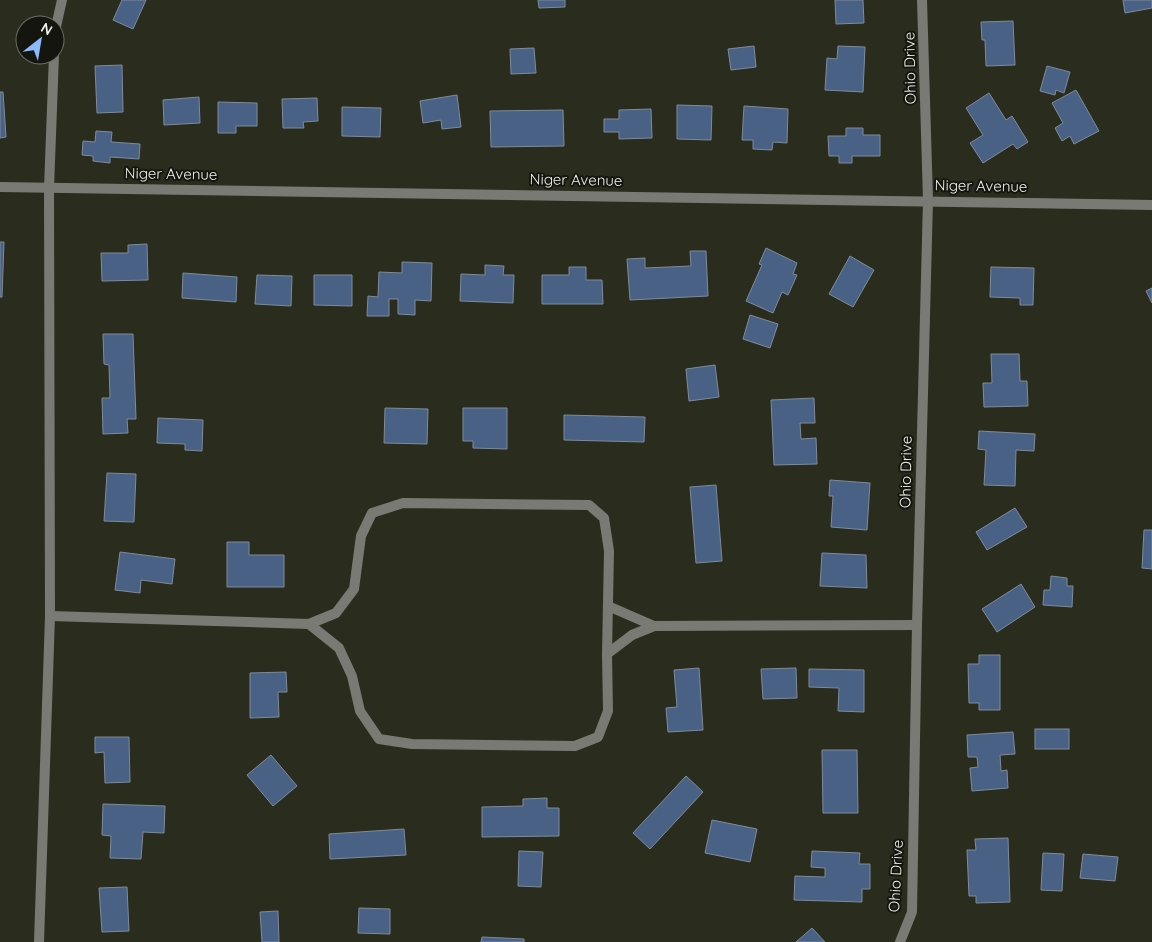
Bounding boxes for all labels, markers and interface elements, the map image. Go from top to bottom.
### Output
north arrow [15,15,65,65]
text: N [38,18,56,39]
street label: Ohio Drive [899,32,920,104]
street label: Niger Avenue [124,163,218,184]
street label: Niger Avenue [529,169,623,190]
street label: Niger Avenue [934,175,1028,196]
street label: Ohio Drive [895,436,916,508]
street label: Ohio Drive [884,839,907,913]

